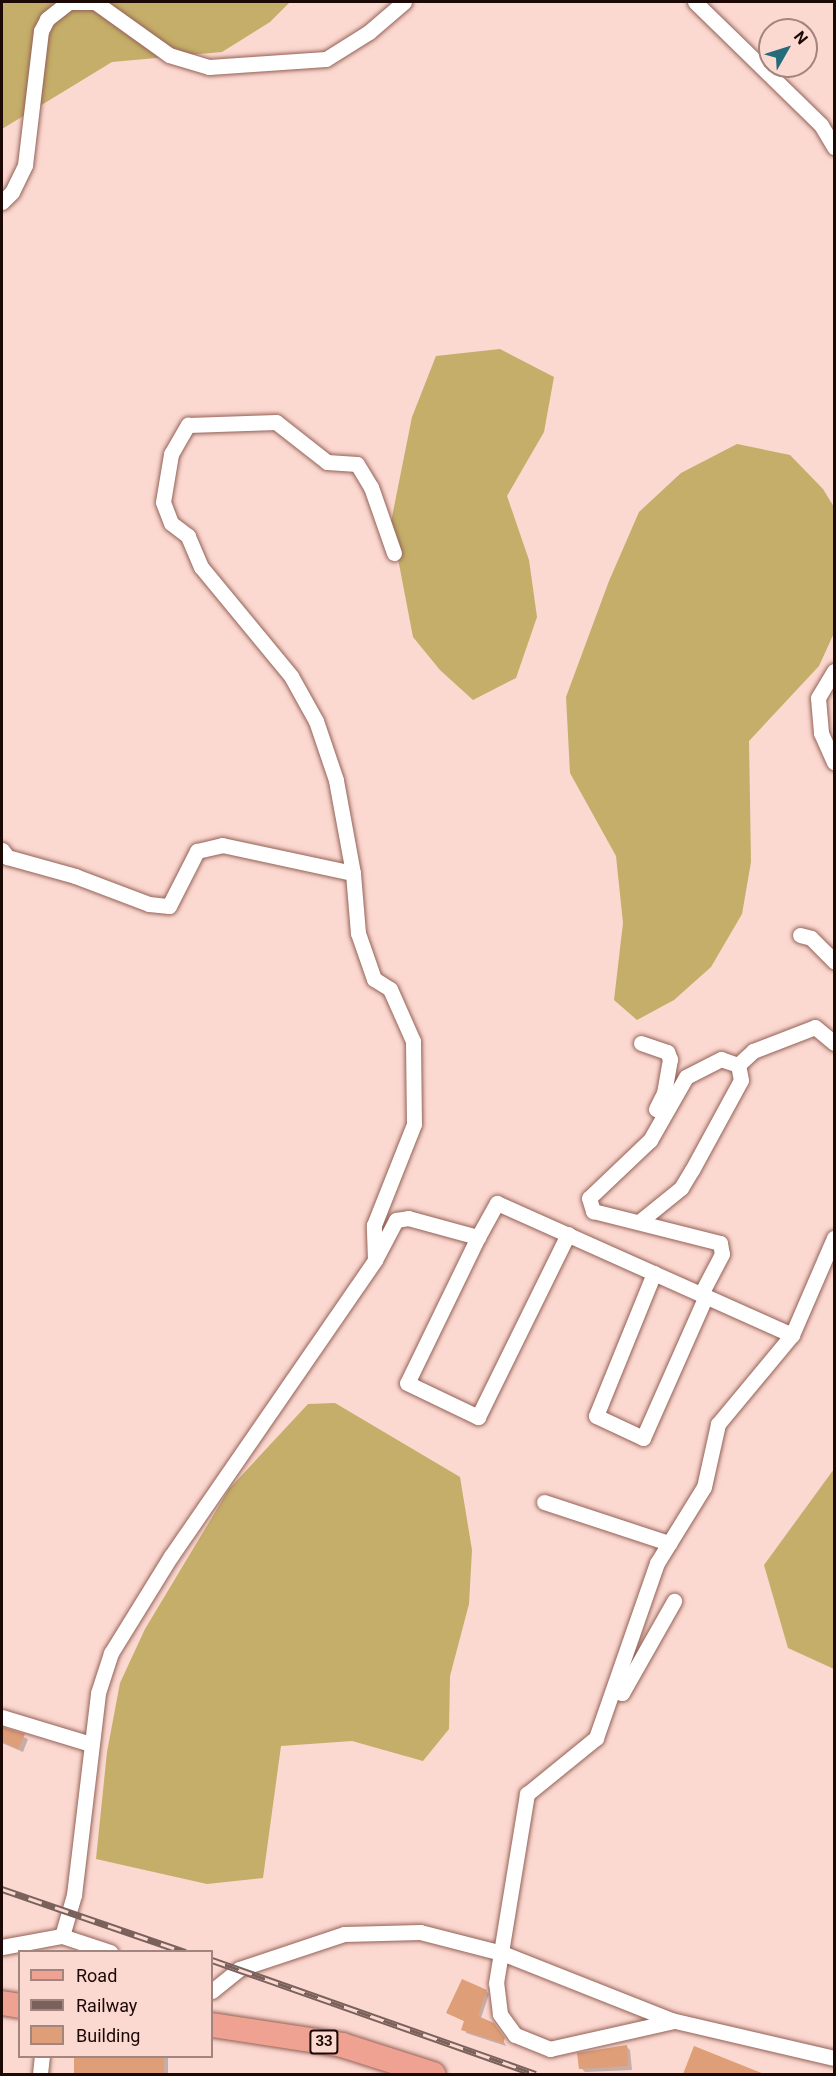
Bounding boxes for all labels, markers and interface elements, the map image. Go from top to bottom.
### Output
north arrow [758,18,818,78]
text: N [790,27,812,48]
legend [18,1950,213,2058]
text: Road [76,1965,117,1986]
text: Railway [76,1995,137,2016]
text: Building [76,2025,140,2046]
road number: 33 [309,2030,339,2054]

